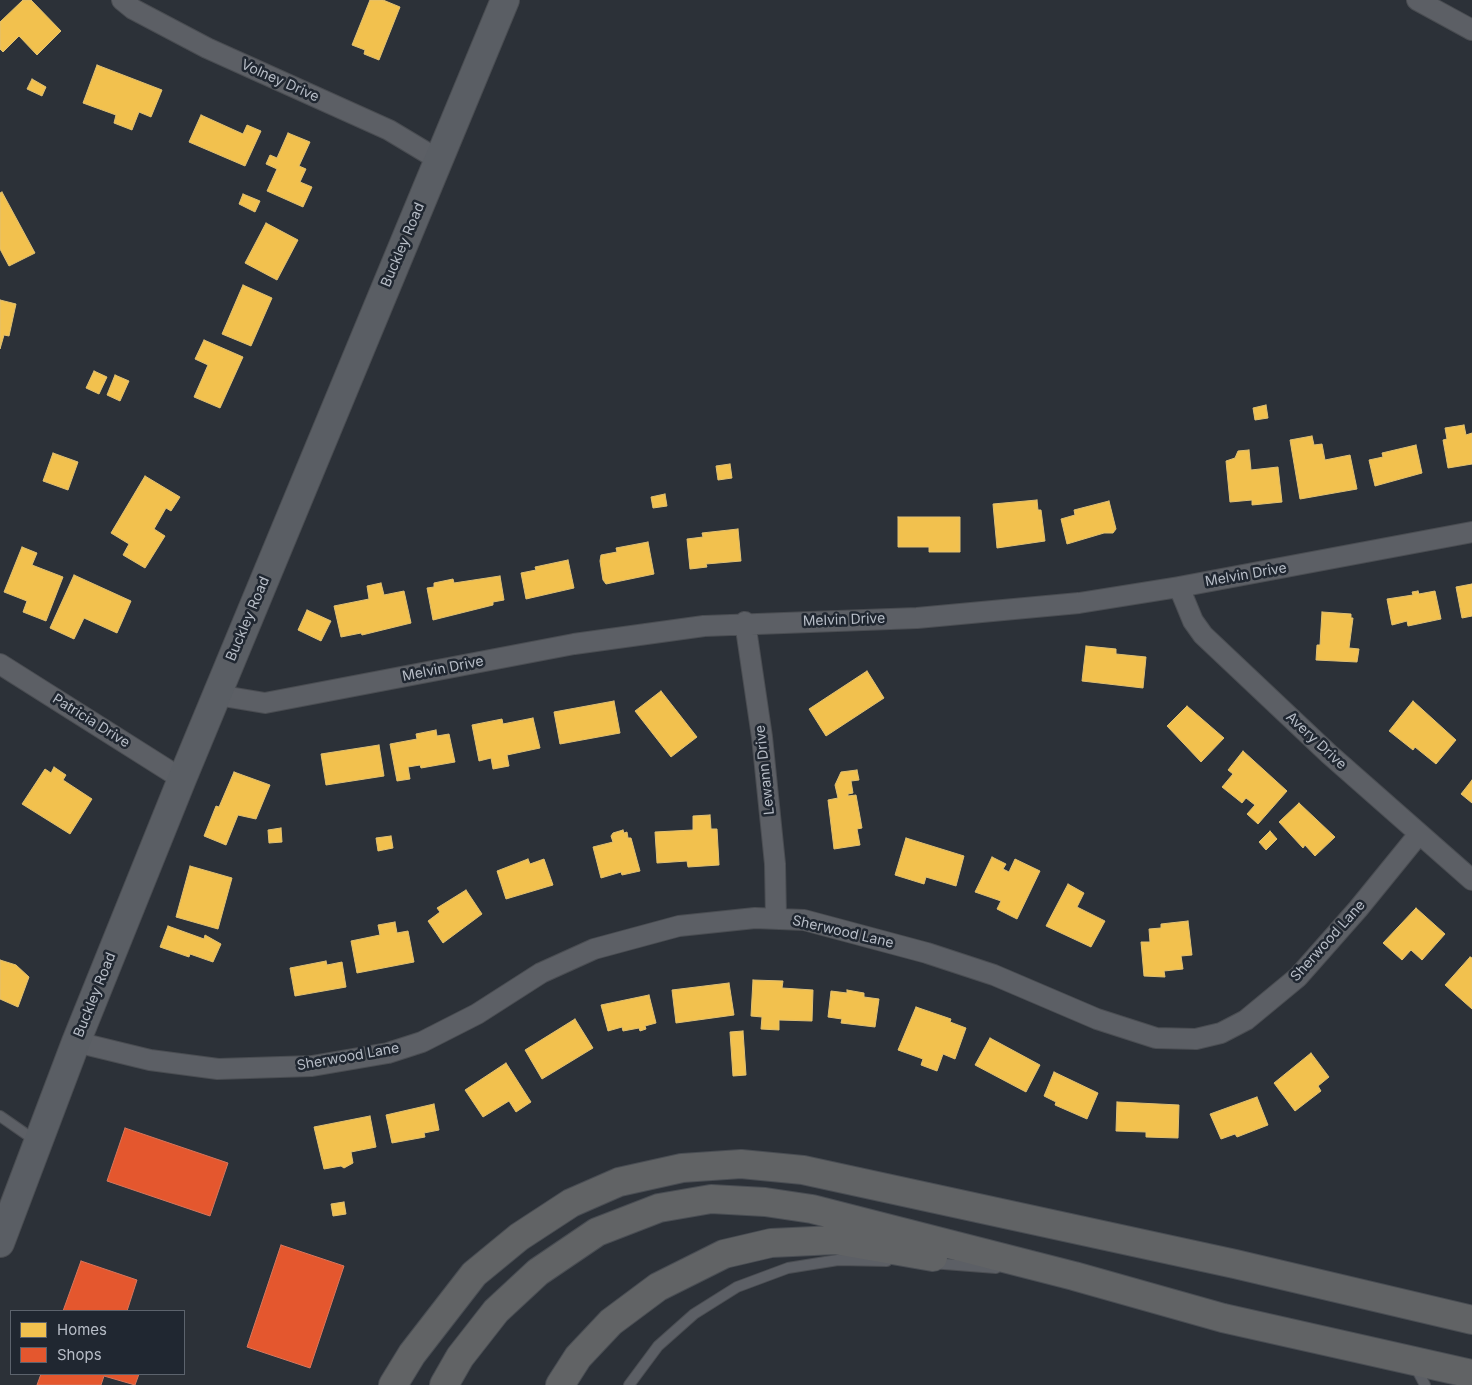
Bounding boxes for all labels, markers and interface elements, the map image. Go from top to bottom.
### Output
street label: Volney Drive [238,56,322,106]
street label: Buckley Road [378,200,428,290]
street label: Melvin Drive [1204,560,1288,590]
street label: Buckley Road [223,574,273,664]
street label: Melvin Drive [802,610,886,630]
street label: Melvin Drive [401,653,485,685]
street label: Patricia Drive [49,691,133,751]
street label: Avery Drive [1282,709,1350,773]
street label: Lewann Drive [752,724,778,816]
street label: Sherwood Lane [1287,897,1369,985]
street label: Sherwood Lane [791,912,895,952]
street label: Buckley Road [70,950,120,1040]
street label: Sherwood Lane [296,1040,400,1074]
legend [10,1310,185,1375]
text: Homes [57,1320,107,1339]
text: Shops [57,1345,102,1364]

